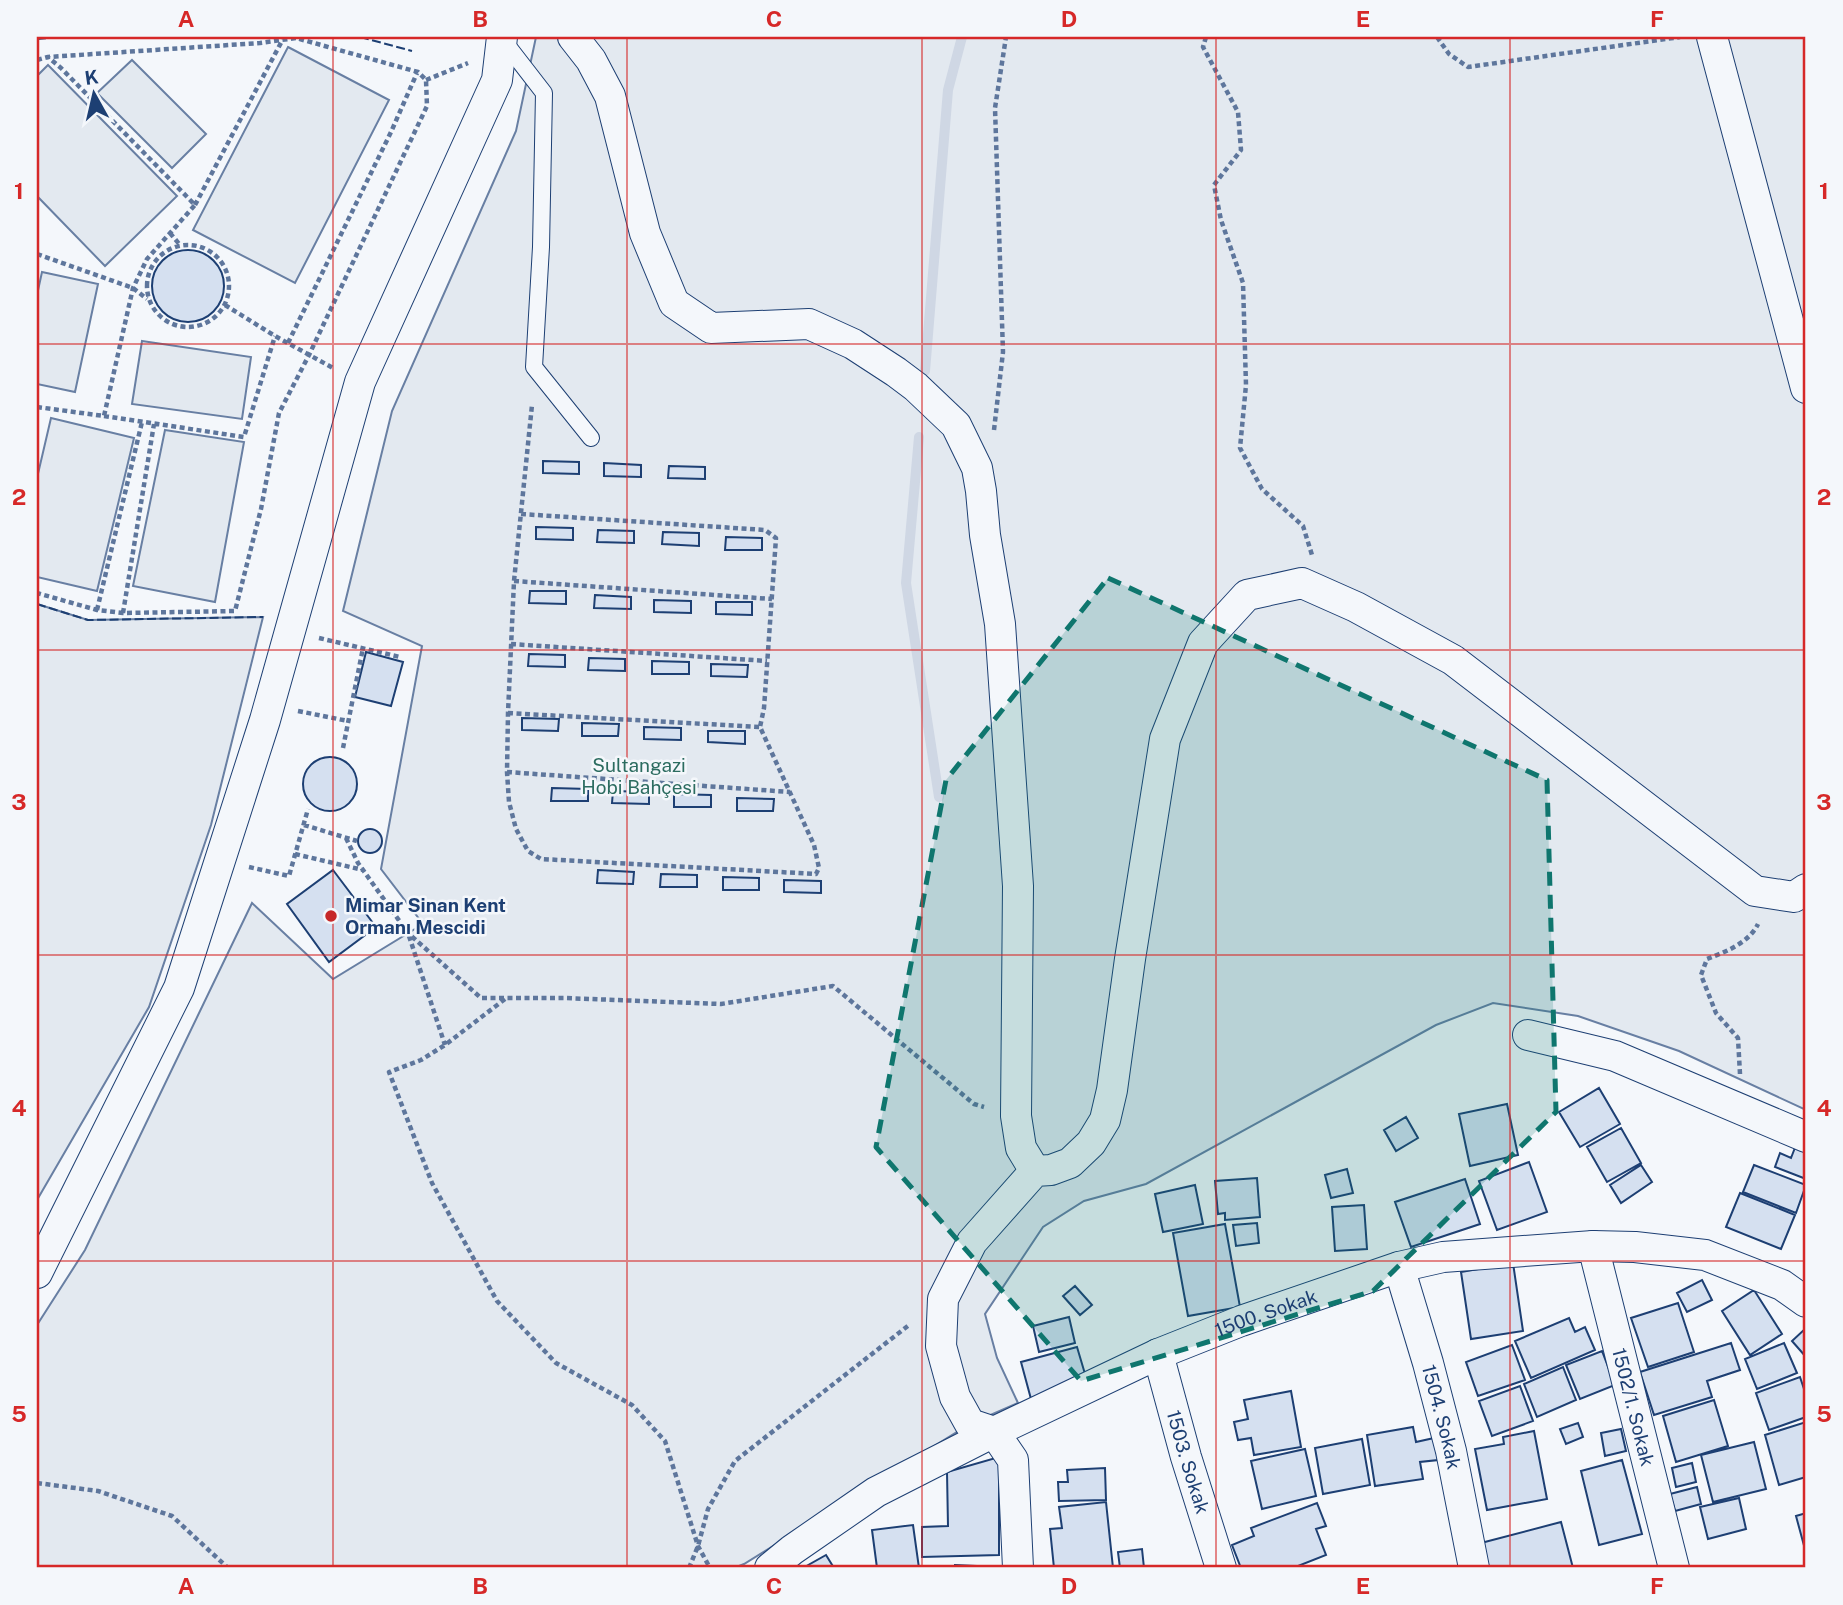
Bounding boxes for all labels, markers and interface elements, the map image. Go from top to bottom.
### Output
text: A [178,5,195,32]
text: B [472,5,488,32]
text: C [766,5,782,32]
text: D [1061,5,1077,32]
text: E [1356,5,1370,32]
text: F [1650,5,1664,32]
north arrow [60,60,130,130]
text: K [83,65,100,89]
text: 1 [14,177,24,204]
text: 1 [1819,177,1829,204]
text: 2 [12,483,26,510]
text: 2 [1817,483,1831,510]
park label: Sultangazi Hobi Bahçesi [581,754,697,798]
text: 3 [11,788,27,815]
text: 3 [1816,788,1832,815]
place label: Mimar Sinan Kent Ormanı Mescidi [345,894,506,938]
marker: Mimar Sinan Kent Ormanı Mescidi [323,908,339,924]
text: 4 [11,1094,27,1121]
text: 4 [1816,1094,1832,1121]
street label: 1500. Sokak [1212,1285,1320,1341]
street label: 1502/1. Sokak [1608,1346,1659,1469]
street label: 1504. Sokak [1418,1362,1465,1472]
text: 5 [11,1400,27,1427]
text: 5 [1816,1400,1832,1427]
street label: 1503. Sokak [1163,1407,1214,1517]
text: A [178,1572,195,1599]
text: B [472,1572,488,1599]
text: C [766,1572,782,1599]
text: D [1061,1572,1077,1599]
text: E [1356,1572,1370,1599]
text: F [1650,1572,1664,1599]

